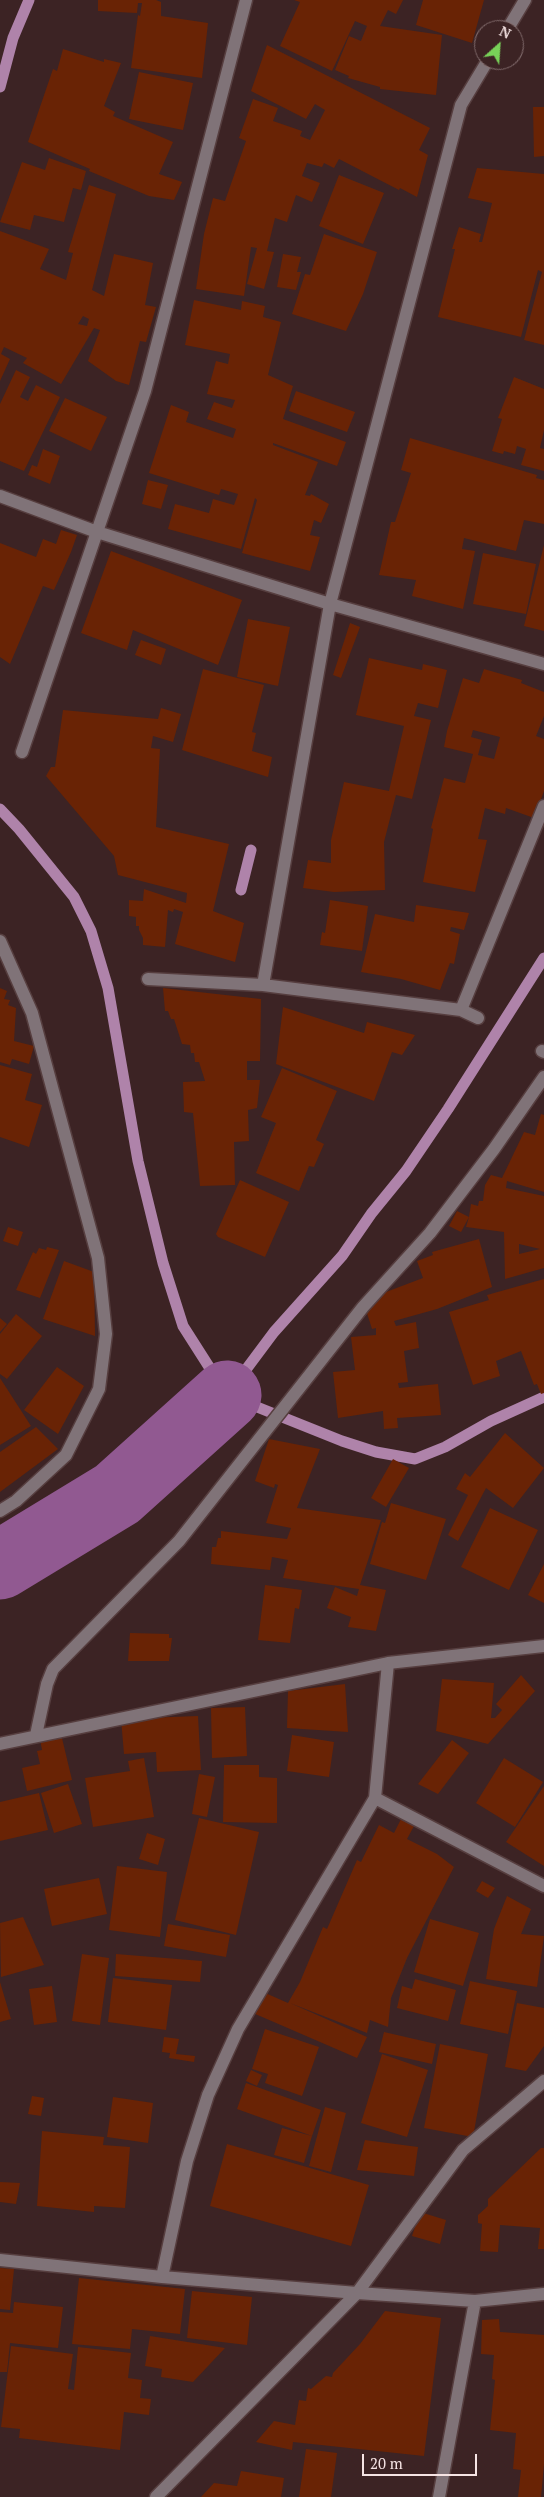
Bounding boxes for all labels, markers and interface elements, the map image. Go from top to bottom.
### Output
north arrow [474,20,524,70]
text: N [496,21,514,43]
scale bar [364,2444,479,2476]
text: 20 m [370,2453,403,2473]

